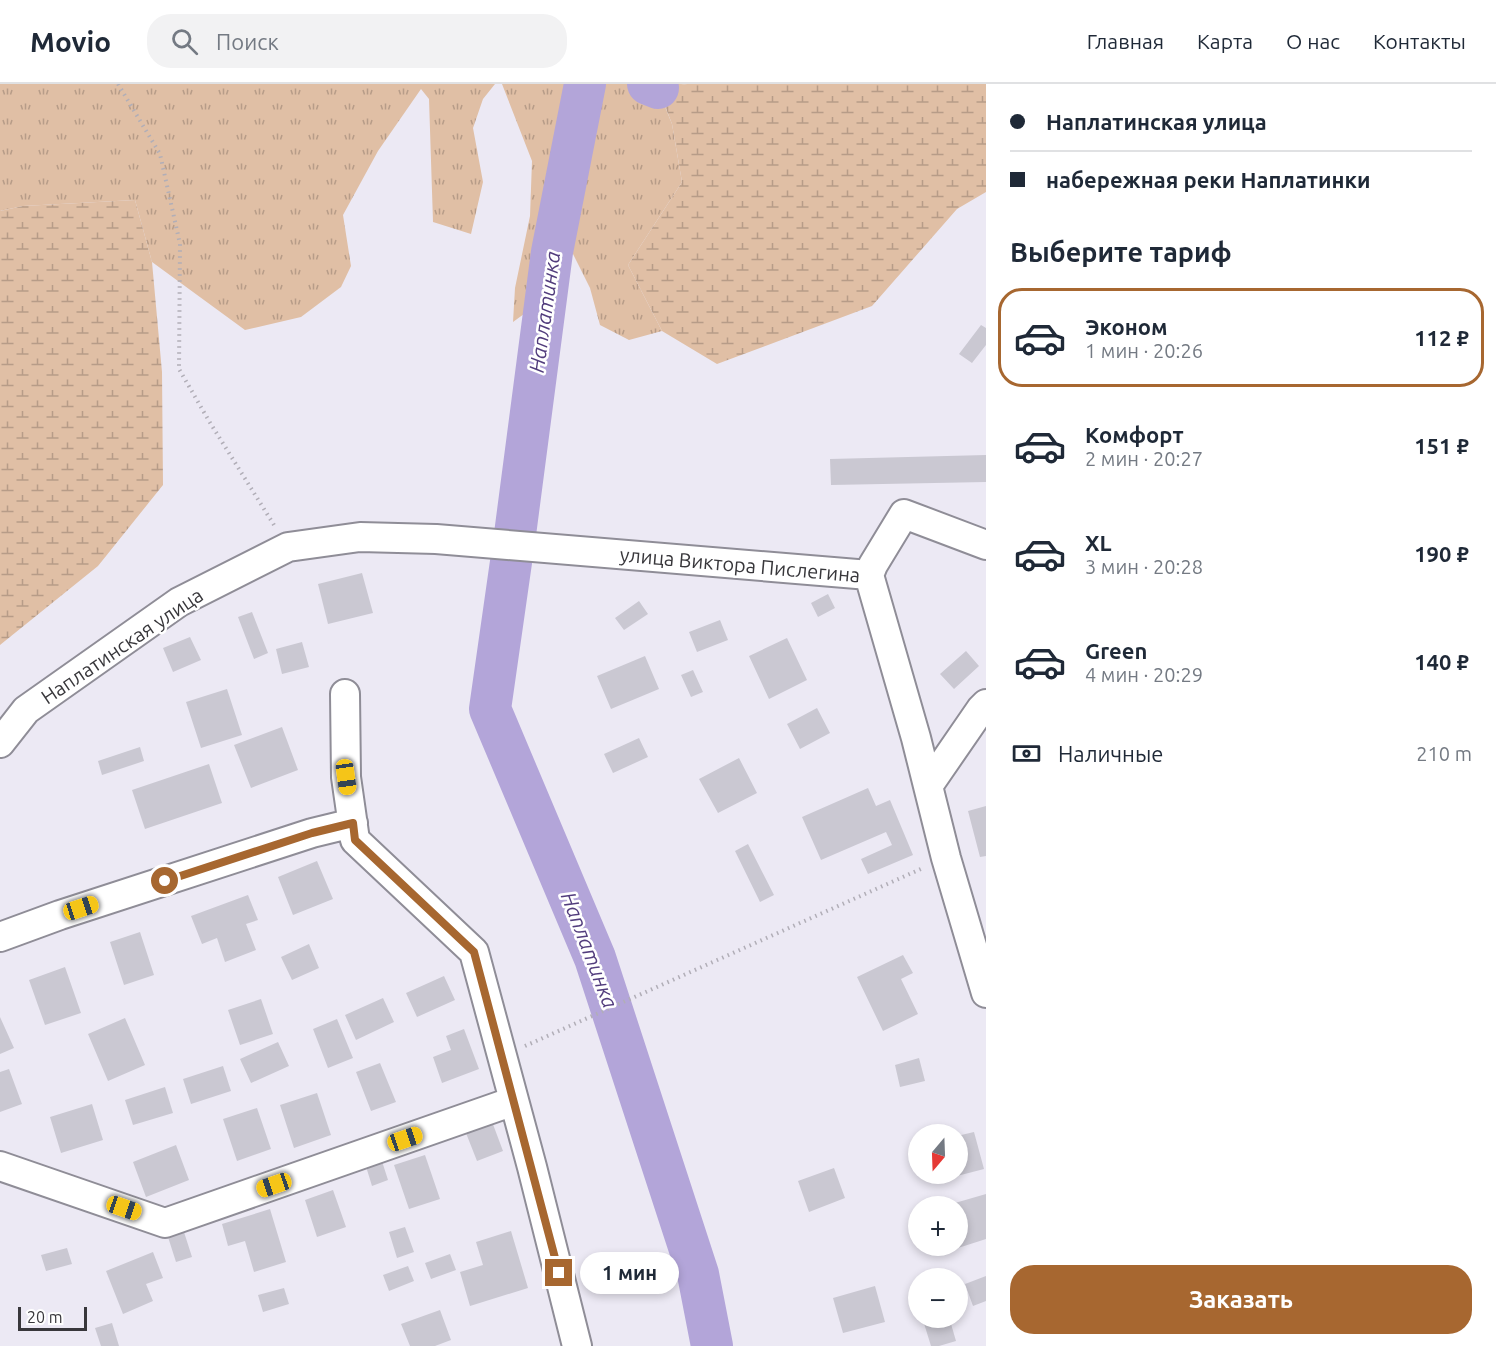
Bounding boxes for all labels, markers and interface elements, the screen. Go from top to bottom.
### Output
search box [147,14,567,68]
icon: search [168,25,201,58]
text: Movio [30,26,111,57]
text: Поиск [216,29,279,54]
text: Главная [1087,29,1164,53]
text: Карта [1197,29,1253,53]
text: О нас [1286,29,1340,53]
text: Контакты [1373,29,1466,53]
text: Наплатинская улица [1046,109,1267,134]
text: набережная реки Наплатинки [1046,167,1370,192]
text: Выберите тариф [1010,237,1232,267]
water label: Наплатинка [524,250,564,374]
icon: car [1013,311,1067,365]
text: Эконом [1085,314,1167,339]
text: 112 ₽ [1414,325,1469,350]
text: 1 мин · 20:26 [1085,339,1203,362]
icon: car [1013,419,1067,473]
text: Комфорт [1085,422,1184,447]
text: 151 ₽ [1414,433,1469,458]
text: 2 мин · 20:27 [1085,447,1203,470]
icon: car [1013,527,1067,581]
text: XL [1085,530,1112,555]
text: 190 ₽ [1414,541,1469,566]
street label: улица Виктора Пислегина [619,543,861,586]
text: 3 мин · 20:28 [1085,555,1203,578]
street label: Наплатинская улица [37,583,207,708]
icon: car [1013,635,1067,689]
text: Green [1085,638,1147,663]
text: 140 ₽ [1414,649,1469,674]
text: 4 мин · 20:29 [1085,663,1203,686]
icon: cash [1010,737,1043,770]
text: Наличные [1058,741,1163,766]
text: 210 m [1416,742,1472,765]
car [335,758,357,796]
route start [151,867,178,894]
water label: Наплатинка [557,888,623,1011]
car [61,894,101,922]
north arrow [908,1124,968,1184]
map controls [908,1124,968,1328]
car [385,1125,425,1153]
car [254,1171,294,1199]
car [104,1194,144,1222]
button: + [908,1196,968,1256]
callout: 1 мин [580,1252,679,1294]
route end [545,1259,572,1286]
text: 1 мин [602,1261,657,1284]
button: Заказать [1010,1265,1472,1334]
button: − [908,1268,968,1328]
scale bar [18,1304,87,1332]
text: 20 m [27,1308,63,1326]

